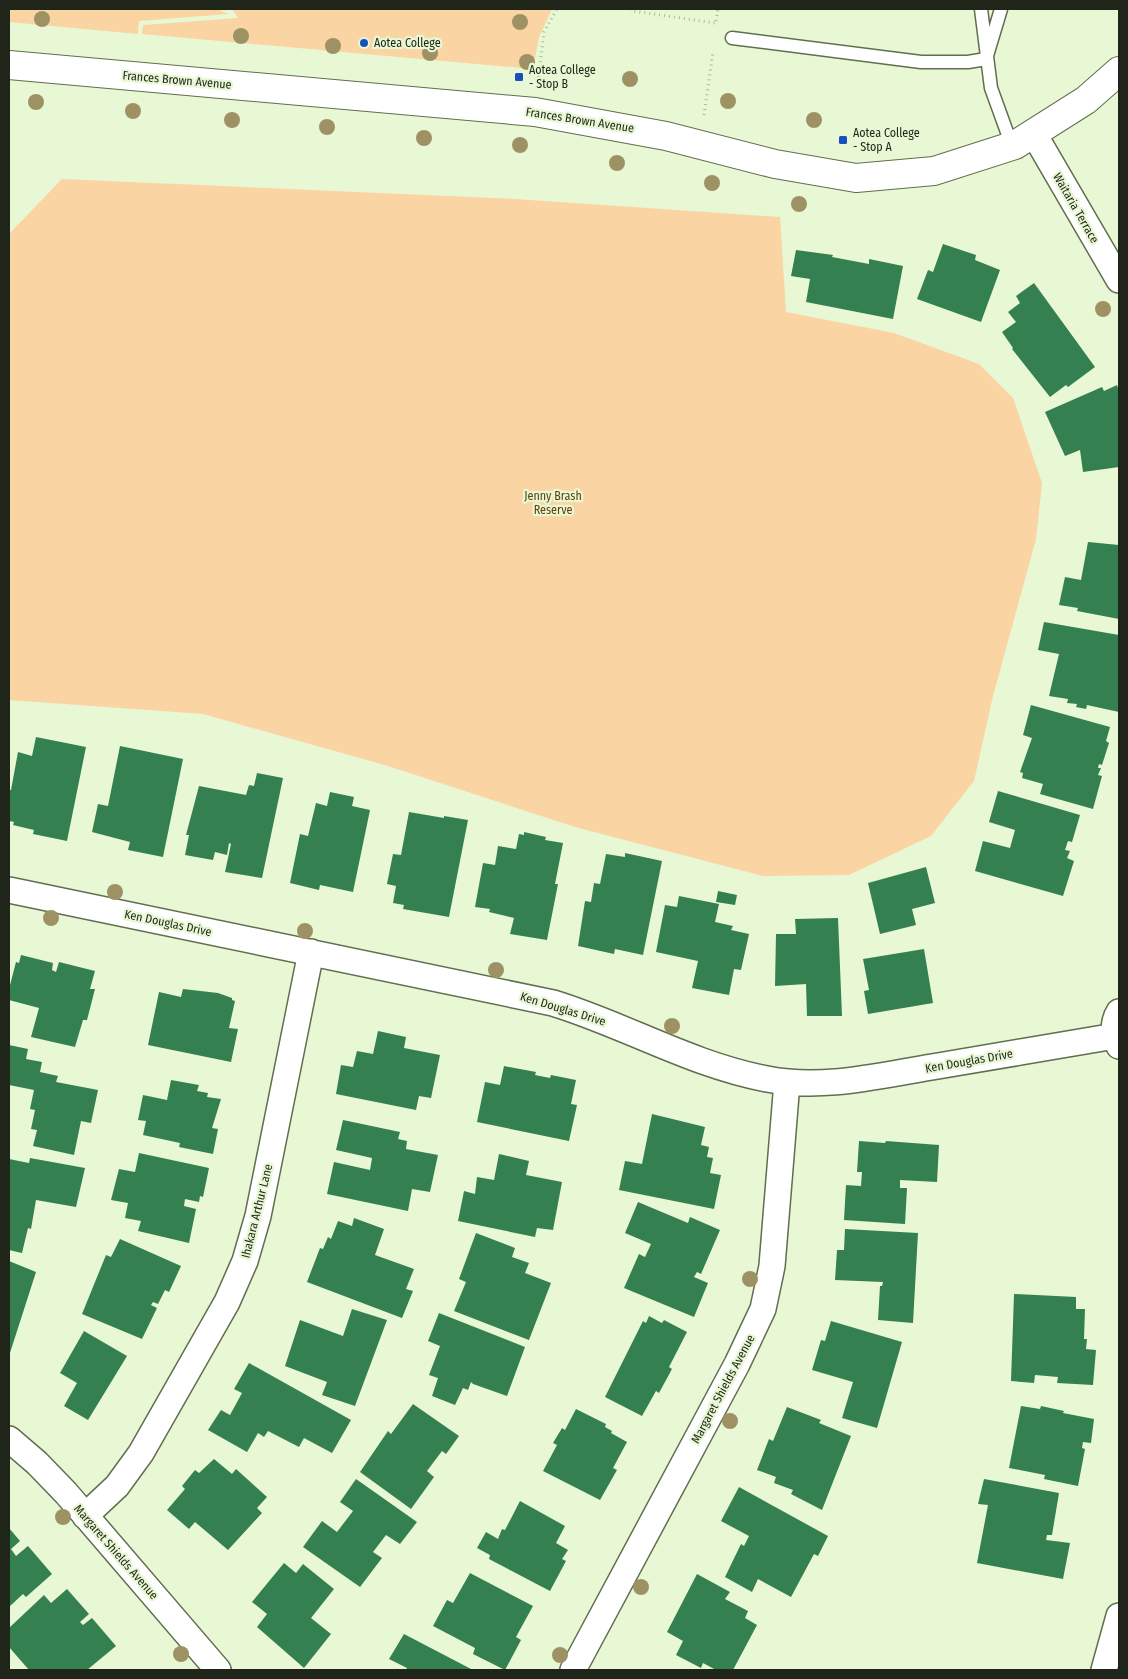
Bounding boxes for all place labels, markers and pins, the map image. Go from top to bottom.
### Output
place label: Aotea College [374,36,441,50]
marker: Aotea College [358,37,370,49]
place label: Aotea College - Stop B [529,63,596,91]
marker: Aotea College - Stop B [513,71,525,83]
place label: Aotea College - Stop A [853,126,920,154]
marker: Aotea College - Stop A [837,134,849,146]

